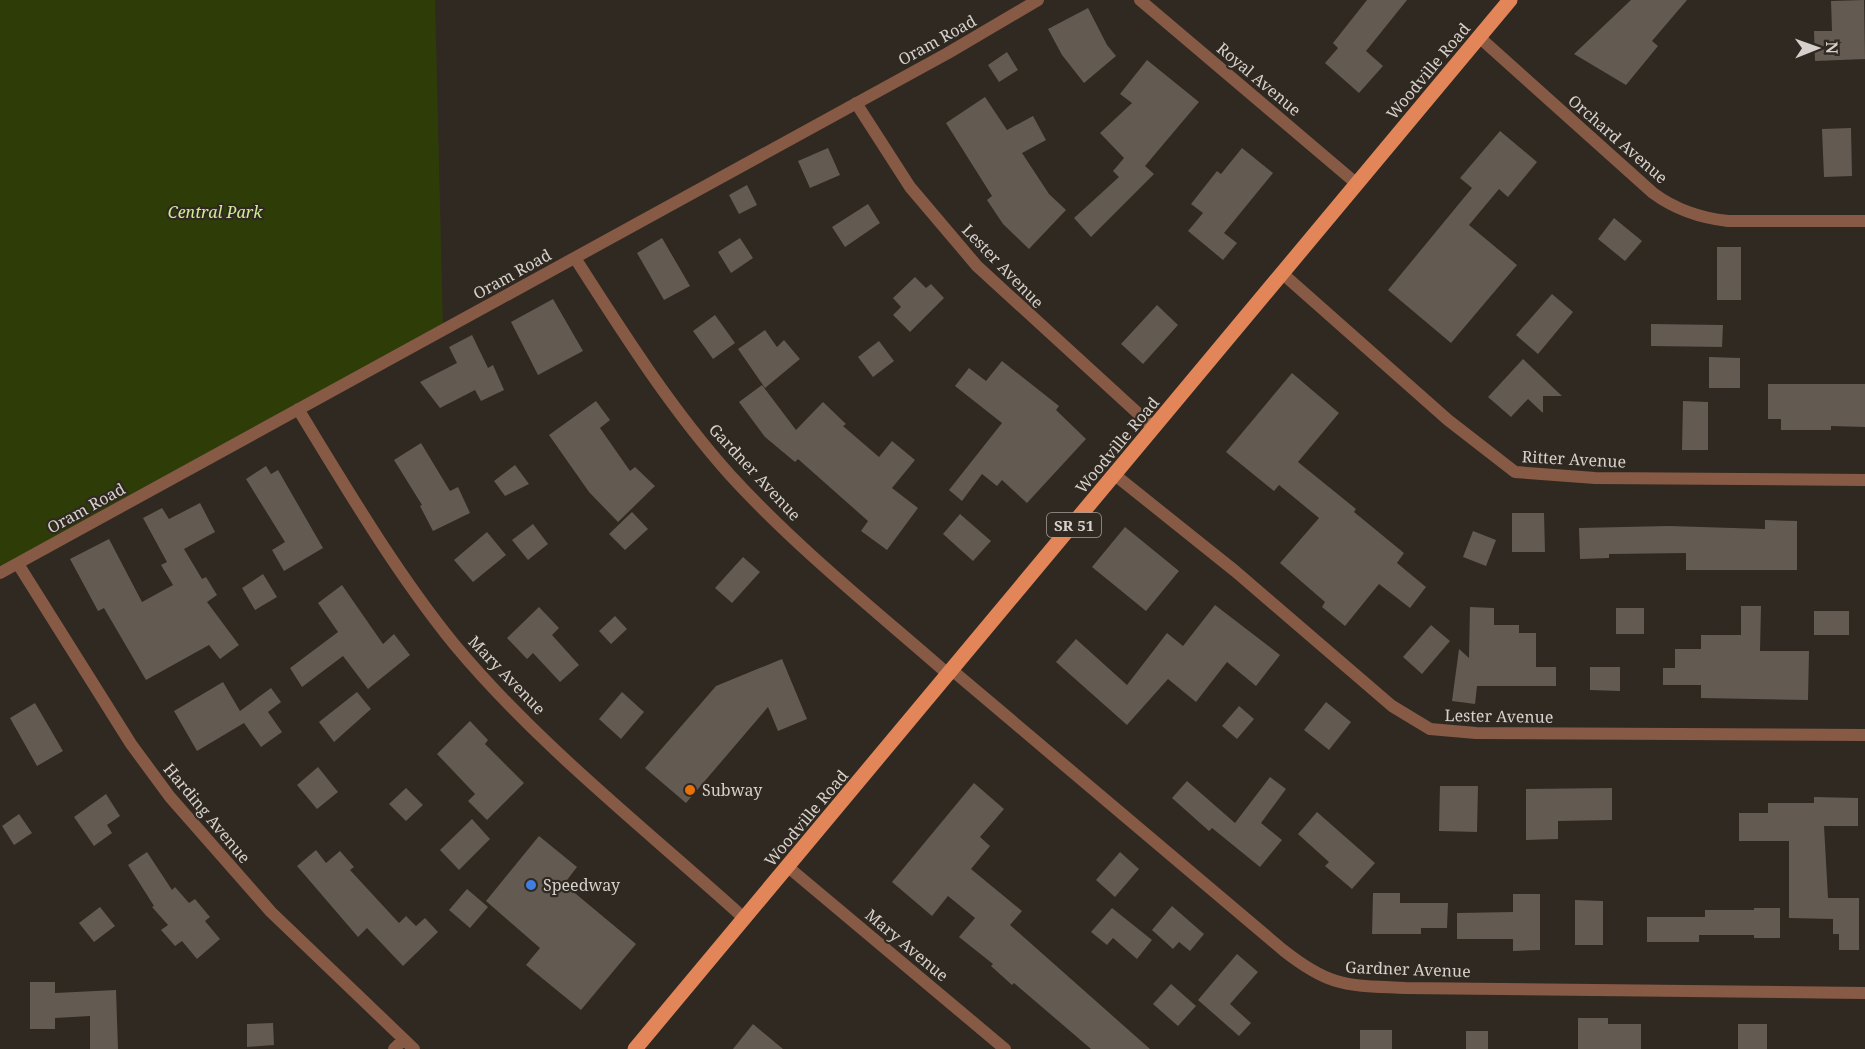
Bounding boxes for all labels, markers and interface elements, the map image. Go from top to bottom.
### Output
street label: Oram Road [894,9,980,70]
street label: Woodville Road [1381,18,1475,124]
north arrow [1787,18,1847,78]
street label: Royal Avenue [1212,37,1306,121]
text: N [1821,41,1843,55]
street label: Orchard Avenue [1564,90,1672,188]
park label: Central Park [168,201,263,223]
street label: Lester Avenue [957,219,1049,313]
street label: Oram Road [469,243,555,304]
street label: Woodville Road [1070,392,1164,498]
street label: Gardner Avenue [704,419,806,525]
street label: Ritter Avenue [1521,445,1627,473]
street label: Oram Road [43,477,129,538]
road number: SR 51 [1047,513,1101,537]
street label: Mary Avenue [464,631,550,719]
street label: Lester Avenue [1444,704,1554,728]
street label: Harding Avenue [159,758,255,868]
street label: Woodville Road [759,765,853,871]
place label: Subway [702,779,763,801]
marker: Subway [683,783,697,797]
place label: Speedway [543,874,621,896]
marker: Speedway [524,878,538,892]
street label: Mary Avenue [861,904,953,986]
street label: Gardner Avenue [1345,956,1471,982]

